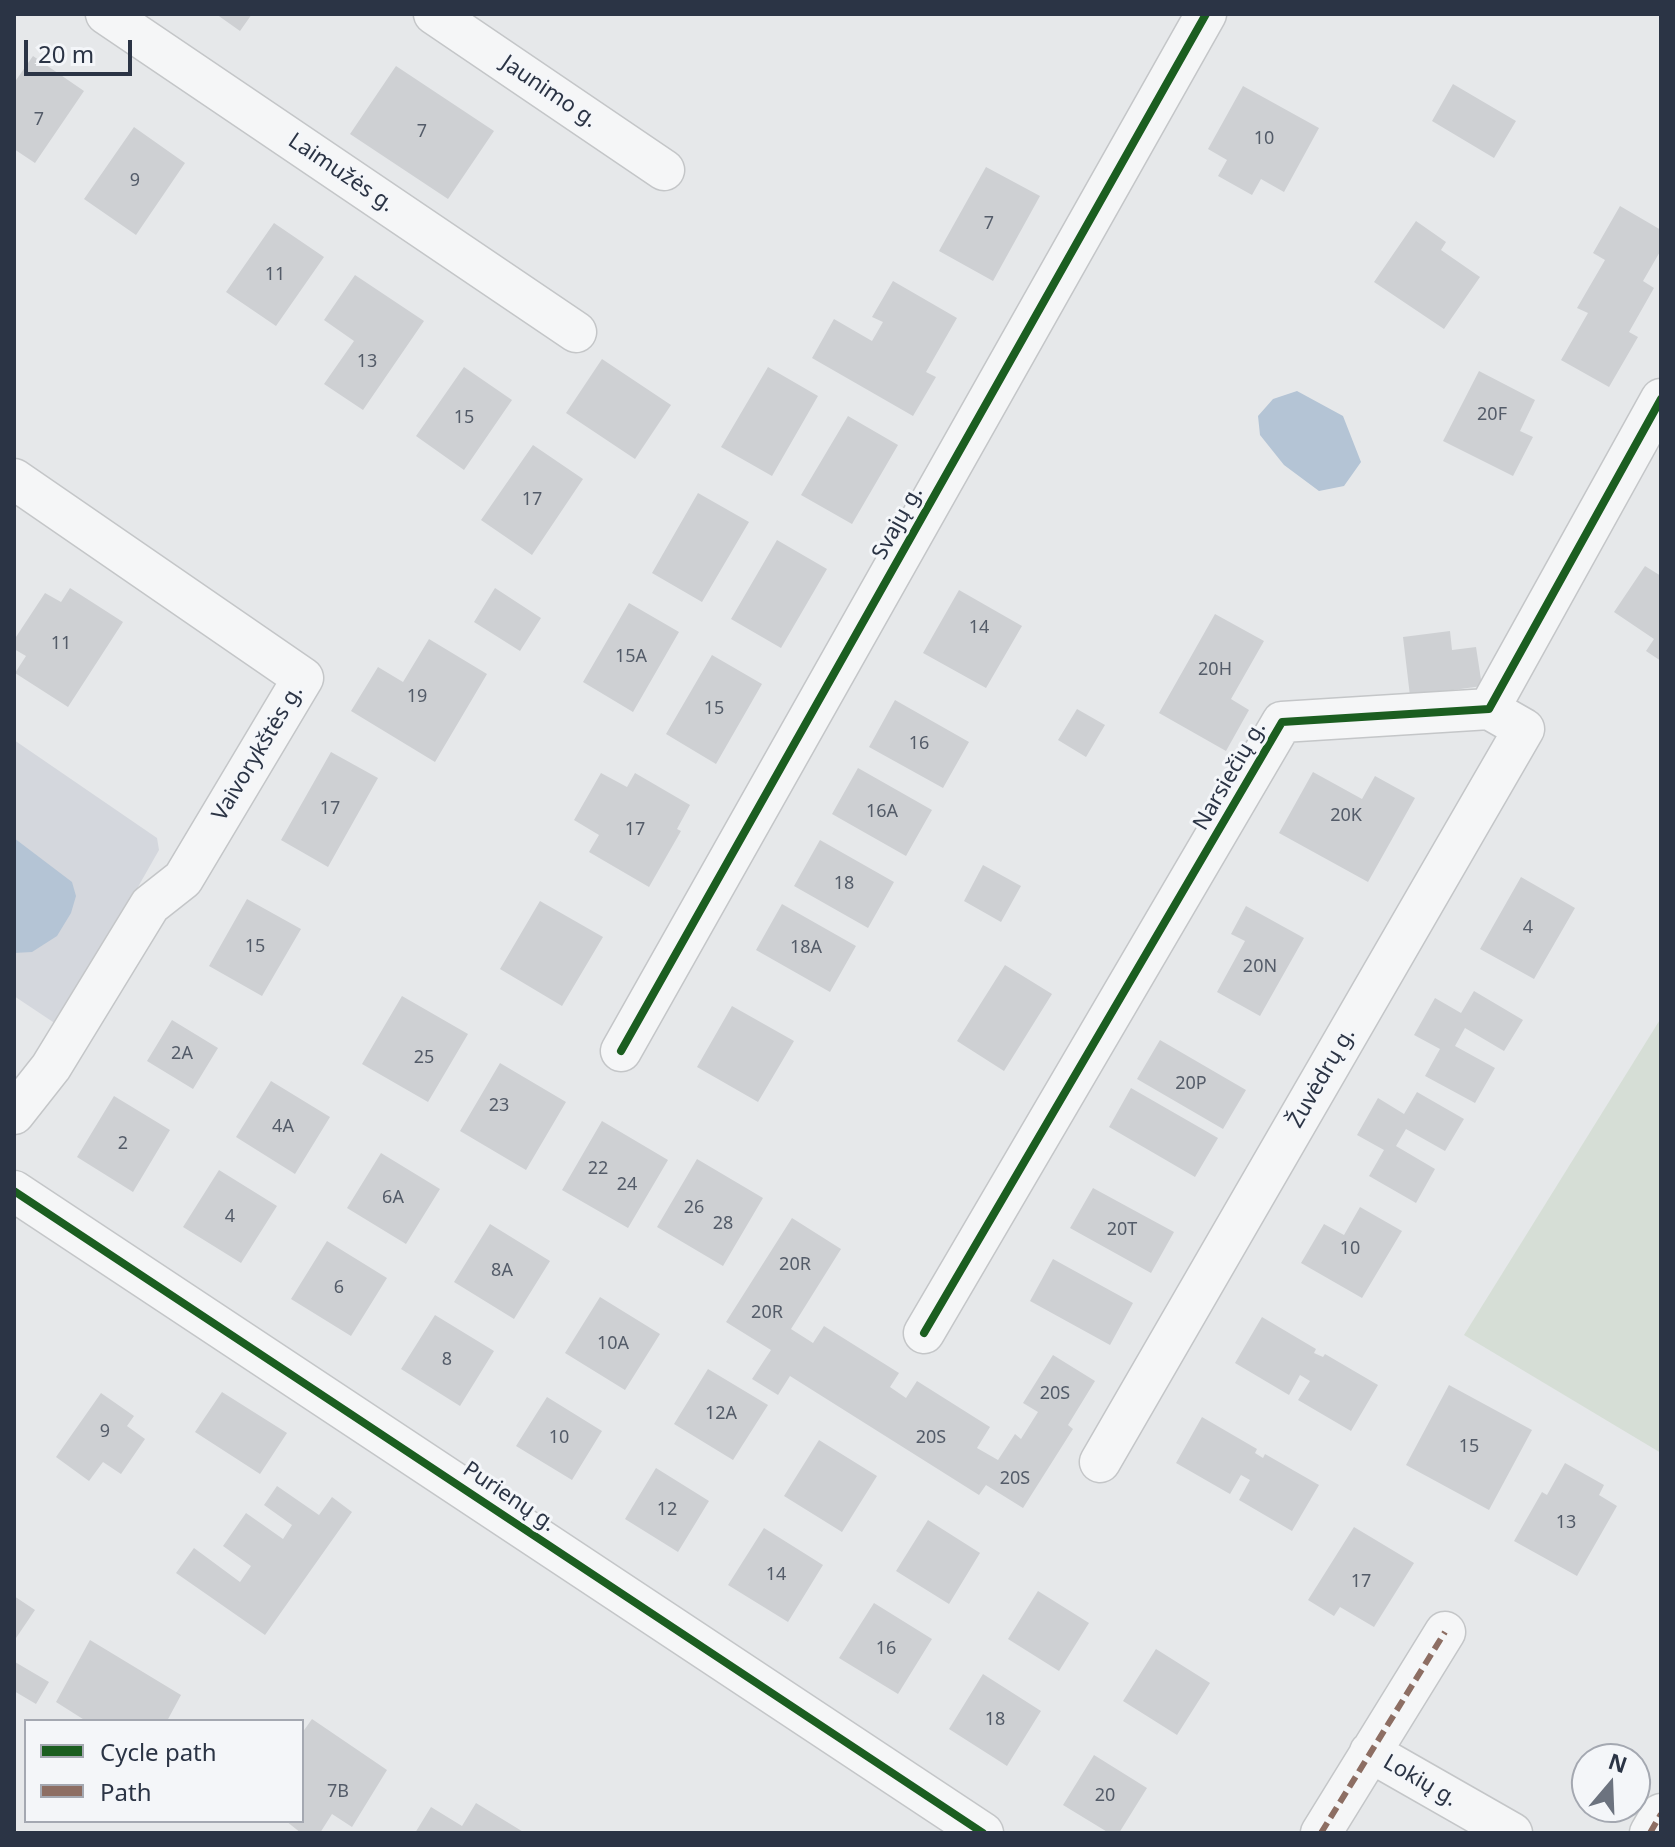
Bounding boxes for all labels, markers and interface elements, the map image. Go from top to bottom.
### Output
scale bar [28,24,136,74]
text: 20 m [38,37,94,70]
street label: Jaunimo g. [496,50,602,134]
house number: 7 [34,109,44,131]
house number: 7 [417,121,427,143]
street label: Laimužės g. [283,128,399,218]
house number: 10 [1254,128,1274,150]
house number: 9 [130,170,140,192]
house number: 7 [984,213,994,235]
house number: 11 [265,264,285,286]
house number: 13 [357,351,377,373]
house number: 20F [1477,404,1507,426]
house number: 15 [454,407,474,429]
street label: Svajų g. [867,482,929,564]
house number: 17 [522,489,542,511]
house number: 14 [969,617,989,639]
house number: 11 [51,633,71,655]
house number: 15A [615,646,647,668]
house number: 20H [1198,659,1232,681]
street label: Vaivorykštės g. [207,680,309,826]
house number: 19 [407,686,427,708]
house number: 15 [704,698,724,720]
street label: Narsiečių g. [1188,717,1272,835]
house number: 16 [909,733,929,755]
house number: 17 [320,798,340,820]
house number: 16A [866,801,898,823]
house number: 20K [1330,805,1362,827]
house number: 17 [625,819,645,841]
house number: 18 [834,873,854,895]
house number: 4 [1523,917,1533,939]
house number: 15 [245,936,265,958]
house number: 18A [790,937,822,959]
house number: 20N [1243,956,1277,978]
street label: Žuvėdrų g. [1283,1023,1361,1133]
house number: 2A [171,1043,193,1065]
house number: 25 [414,1047,434,1069]
house number: 20P [1175,1073,1207,1095]
house number: 23 [489,1095,509,1117]
house number: 4A [272,1116,294,1138]
house number: 2 [118,1133,128,1155]
house number: 22 [588,1158,608,1180]
house number: 24 [617,1174,637,1196]
house number: 6A [382,1187,404,1209]
house number: 26 [684,1197,704,1219]
house number: 4 [225,1206,235,1228]
house number: 28 [713,1213,733,1235]
house number: 20T [1107,1219,1137,1241]
house number: 10 [1340,1238,1360,1260]
house number: 20R [779,1254,811,1276]
house number: 8A [491,1260,513,1282]
house number: 6 [334,1277,344,1299]
house number: 20R [751,1302,783,1324]
house number: 10A [597,1333,629,1355]
house number: 8 [442,1349,452,1371]
house number: 20S [1040,1383,1070,1405]
house number: 12A [705,1403,737,1425]
house number: 9 [100,1421,110,1443]
house number: 10 [549,1427,569,1449]
house number: 20S [916,1427,946,1449]
house number: 15 [1459,1436,1479,1458]
street label: Purienų g. [458,1456,560,1538]
house number: 20S [1000,1468,1030,1490]
house number: 12 [657,1499,677,1521]
house number: 13 [1556,1512,1576,1534]
house number: 14 [766,1564,786,1586]
house number: 17 [1351,1571,1371,1593]
house number: 16 [876,1638,896,1660]
house number: 18 [985,1709,1005,1731]
legend [24,1719,304,1823]
text: Cycle path [100,1735,217,1768]
north arrow [1571,1743,1651,1823]
text: N [1605,1745,1631,1779]
street label: Lokių g. [1378,1749,1462,1813]
text: Path [100,1775,151,1808]
house number: 7B [327,1781,349,1803]
house number: 20 [1095,1785,1115,1807]

